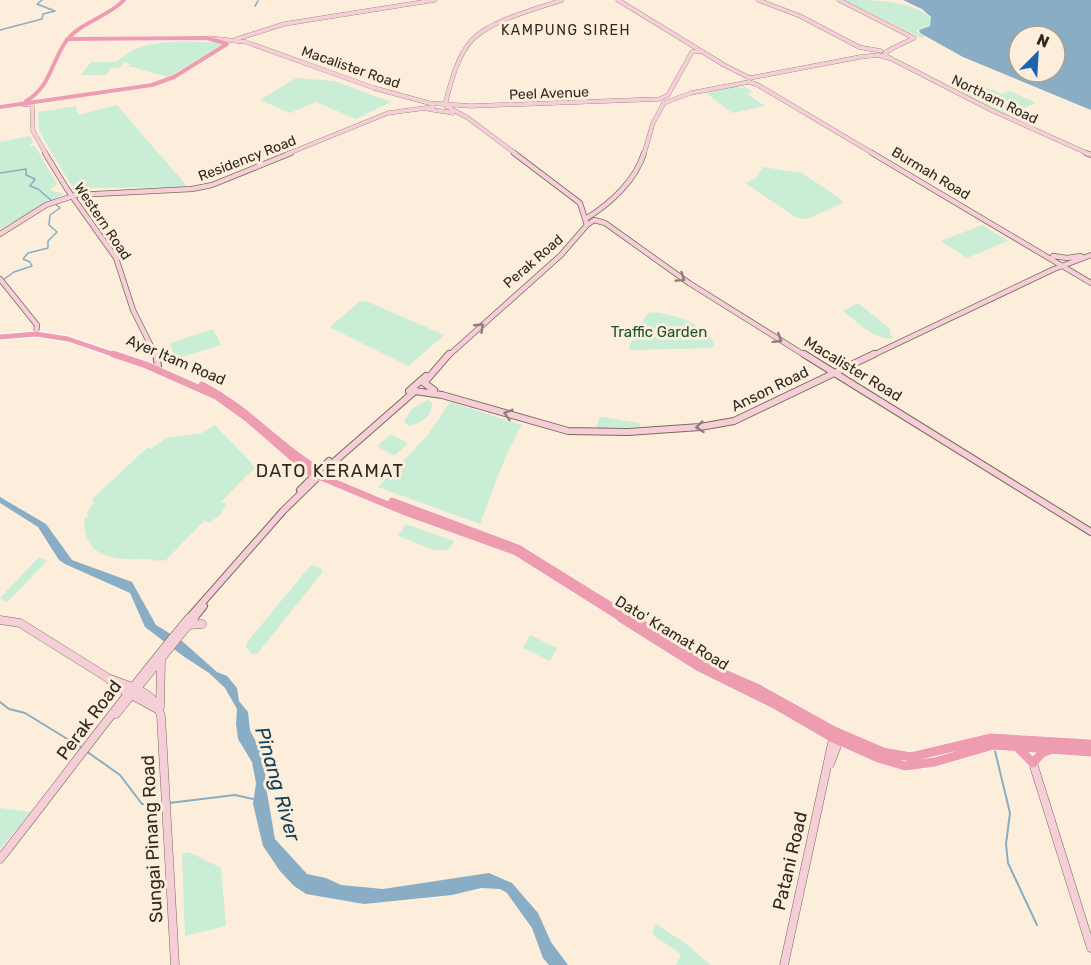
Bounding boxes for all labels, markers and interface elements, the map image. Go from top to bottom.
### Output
district label: KAMPUNG SIREH [501,22,631,39]
north arrow [1007,24,1067,84]
text: N [1034,30,1052,52]
street label: Macalister Road [299,43,402,92]
street label: Northam Road [949,71,1041,128]
street label: Peel Avenue [509,84,589,103]
street label: Residency Road [196,132,299,185]
street label: Burmah Road [888,143,973,203]
street label: Western Road [70,179,135,263]
street label: Perak Road [500,231,567,292]
one-way arrow [675,271,686,282]
one-way arrow [473,323,484,334]
park label: Traffic Garden [611,323,707,341]
street label: Ayer Itam Road [124,331,228,389]
one-way arrow [772,332,783,343]
street label: Macalister Road [801,333,905,405]
street label: Anson Road [728,363,812,415]
one-way arrow [503,409,514,421]
one-way arrow [696,420,705,432]
district label: DATO KERAMAT [256,460,404,482]
street label: Dato' Kramat Road [612,592,732,674]
street label: Perak Road [52,676,126,764]
water label: Pinang River [250,724,306,845]
street label: Sungai Pinang Road [137,755,167,923]
street label: Patani Road [768,810,812,912]

